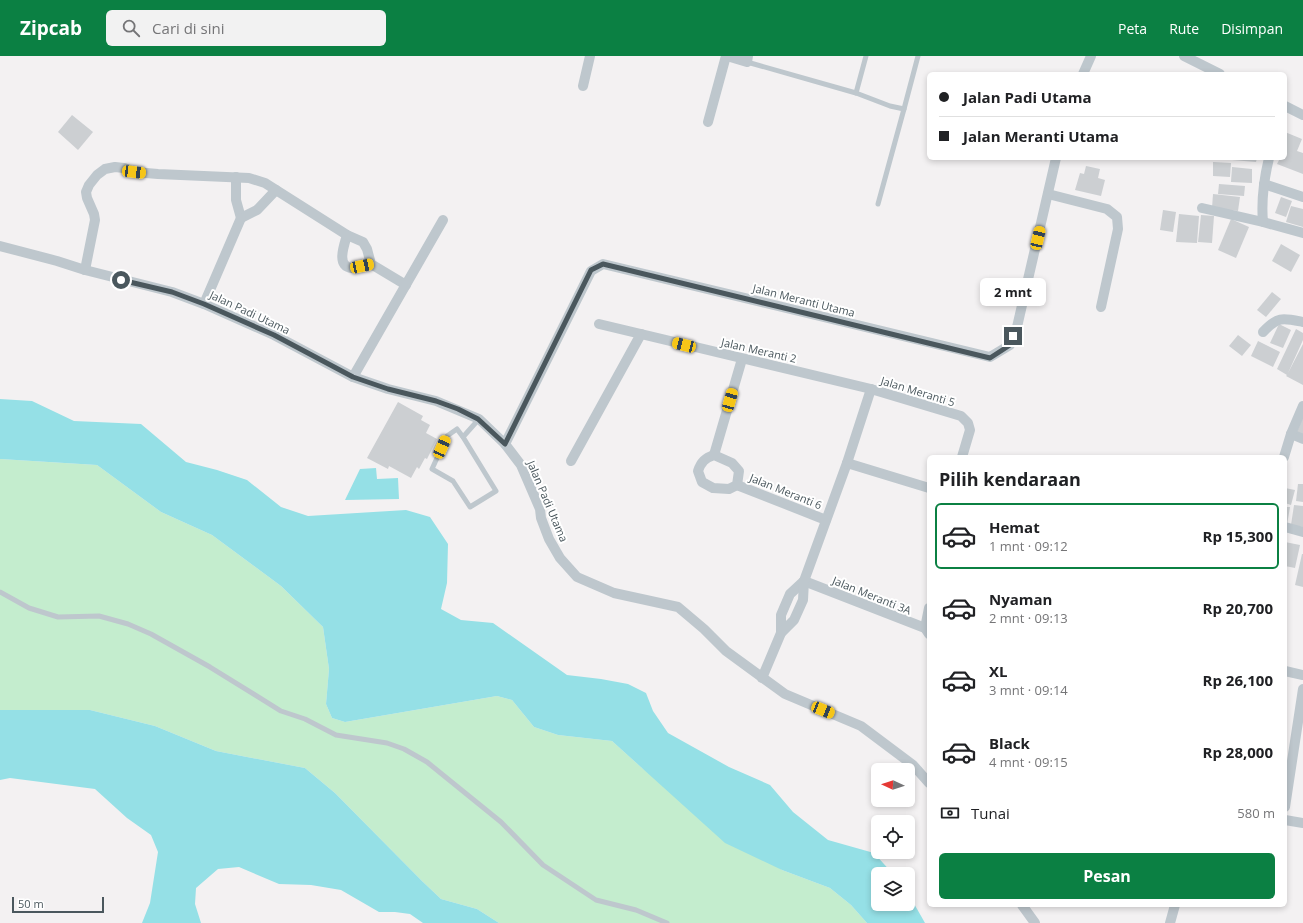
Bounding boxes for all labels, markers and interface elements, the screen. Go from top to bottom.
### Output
search box [106,10,386,46]
text: Zipcab [20,15,82,41]
icon: search [120,17,142,39]
text: Cari di sini [152,18,224,38]
text: Peta [1118,19,1147,38]
text: Rute [1169,19,1199,38]
text: Disimpan [1221,19,1283,38]
text: Jalan Padi Utama [963,87,1092,107]
text: Jalan Meranti Utama [963,126,1119,146]
car [121,165,147,179]
car [1029,225,1047,251]
car [349,258,375,274]
route start [112,271,130,289]
callout: 2 mnt [980,278,1046,306]
street label: Jalan Meranti Utama [750,280,857,320]
text: 2 mnt [994,283,1032,301]
street label: Jalan Padi Utama [206,286,293,337]
route end [1004,327,1022,345]
street label: Jalan Meranti 2 [719,334,798,366]
car [671,336,697,354]
street label: Jalan Meranti 5 [878,372,957,409]
car [721,387,739,413]
car [432,434,452,460]
street label: Jalan Padi Utama [524,457,572,544]
text: Pilih kendaraan [939,467,1081,491]
street label: Jalan Meranti 6 [747,469,824,512]
text: Hemat [989,517,1040,537]
icon: car [941,518,977,554]
text: Rp 15,300 [1203,526,1273,546]
text: 1 mnt · 09:12 [989,537,1068,555]
street label: Jalan Meranti 3A [829,572,914,618]
text: Nyaman [989,589,1052,609]
icon: car [941,590,977,626]
text: Rp 20,700 [1203,598,1273,618]
text: 2 mnt · 09:13 [989,609,1068,627]
text: XL [989,661,1007,681]
icon: car [941,662,977,698]
text: Rp 26,100 [1203,670,1273,690]
text: 3 mnt · 09:14 [989,681,1068,699]
car [810,700,836,720]
text: Black [989,733,1030,753]
icon: car [941,734,977,770]
text: Rp 28,000 [1203,742,1273,762]
text: 4 mnt · 09:15 [989,753,1068,771]
north arrow [871,763,915,807]
map controls [871,763,915,911]
icon: cash [939,802,961,824]
text: Tunai [971,803,1010,823]
text: 580 m [1237,804,1275,822]
button: locate [871,815,915,859]
button: Pesan [939,853,1275,899]
button: layers [871,867,915,911]
scale bar [12,895,104,914]
text: 50 m [18,896,44,911]

